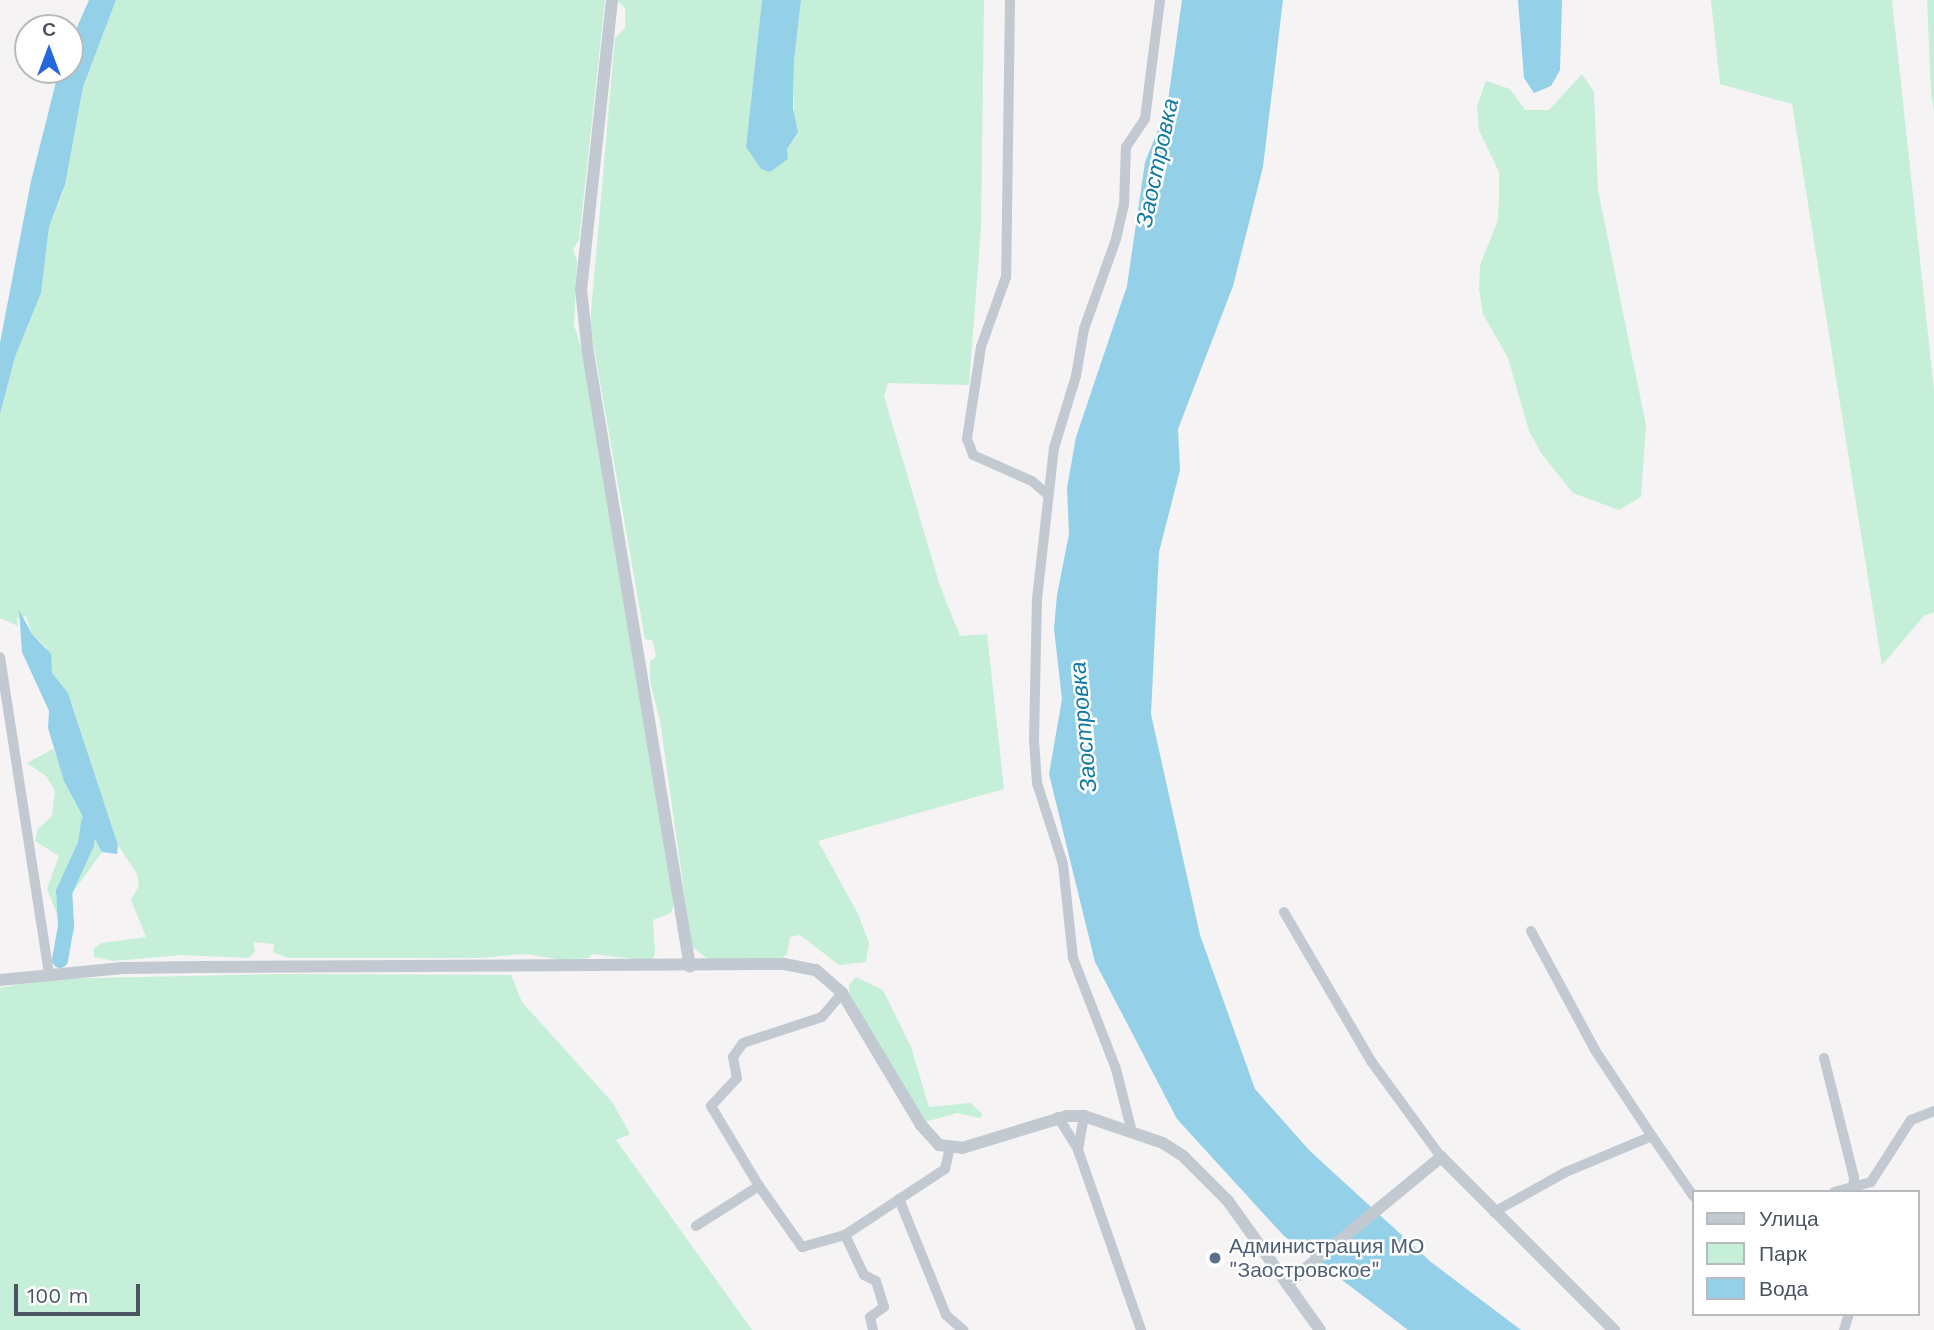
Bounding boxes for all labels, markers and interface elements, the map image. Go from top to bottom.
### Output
north arrow [14,14,84,84]
text: С [42,18,56,41]
water label: Заостровка [1131,96,1185,230]
water label: Заостровка [1065,660,1103,794]
legend [1692,1190,1920,1316]
text: Улица [1759,1206,1819,1231]
place label: Администрация МО "Заостровское" [1229,1233,1424,1283]
text: Парк [1759,1241,1807,1266]
marker: Администрация МО "Заостровское" [1207,1250,1223,1266]
scale bar [18,1270,144,1314]
text: Вода [1759,1276,1808,1301]
text: 100 m [27,1283,89,1308]

